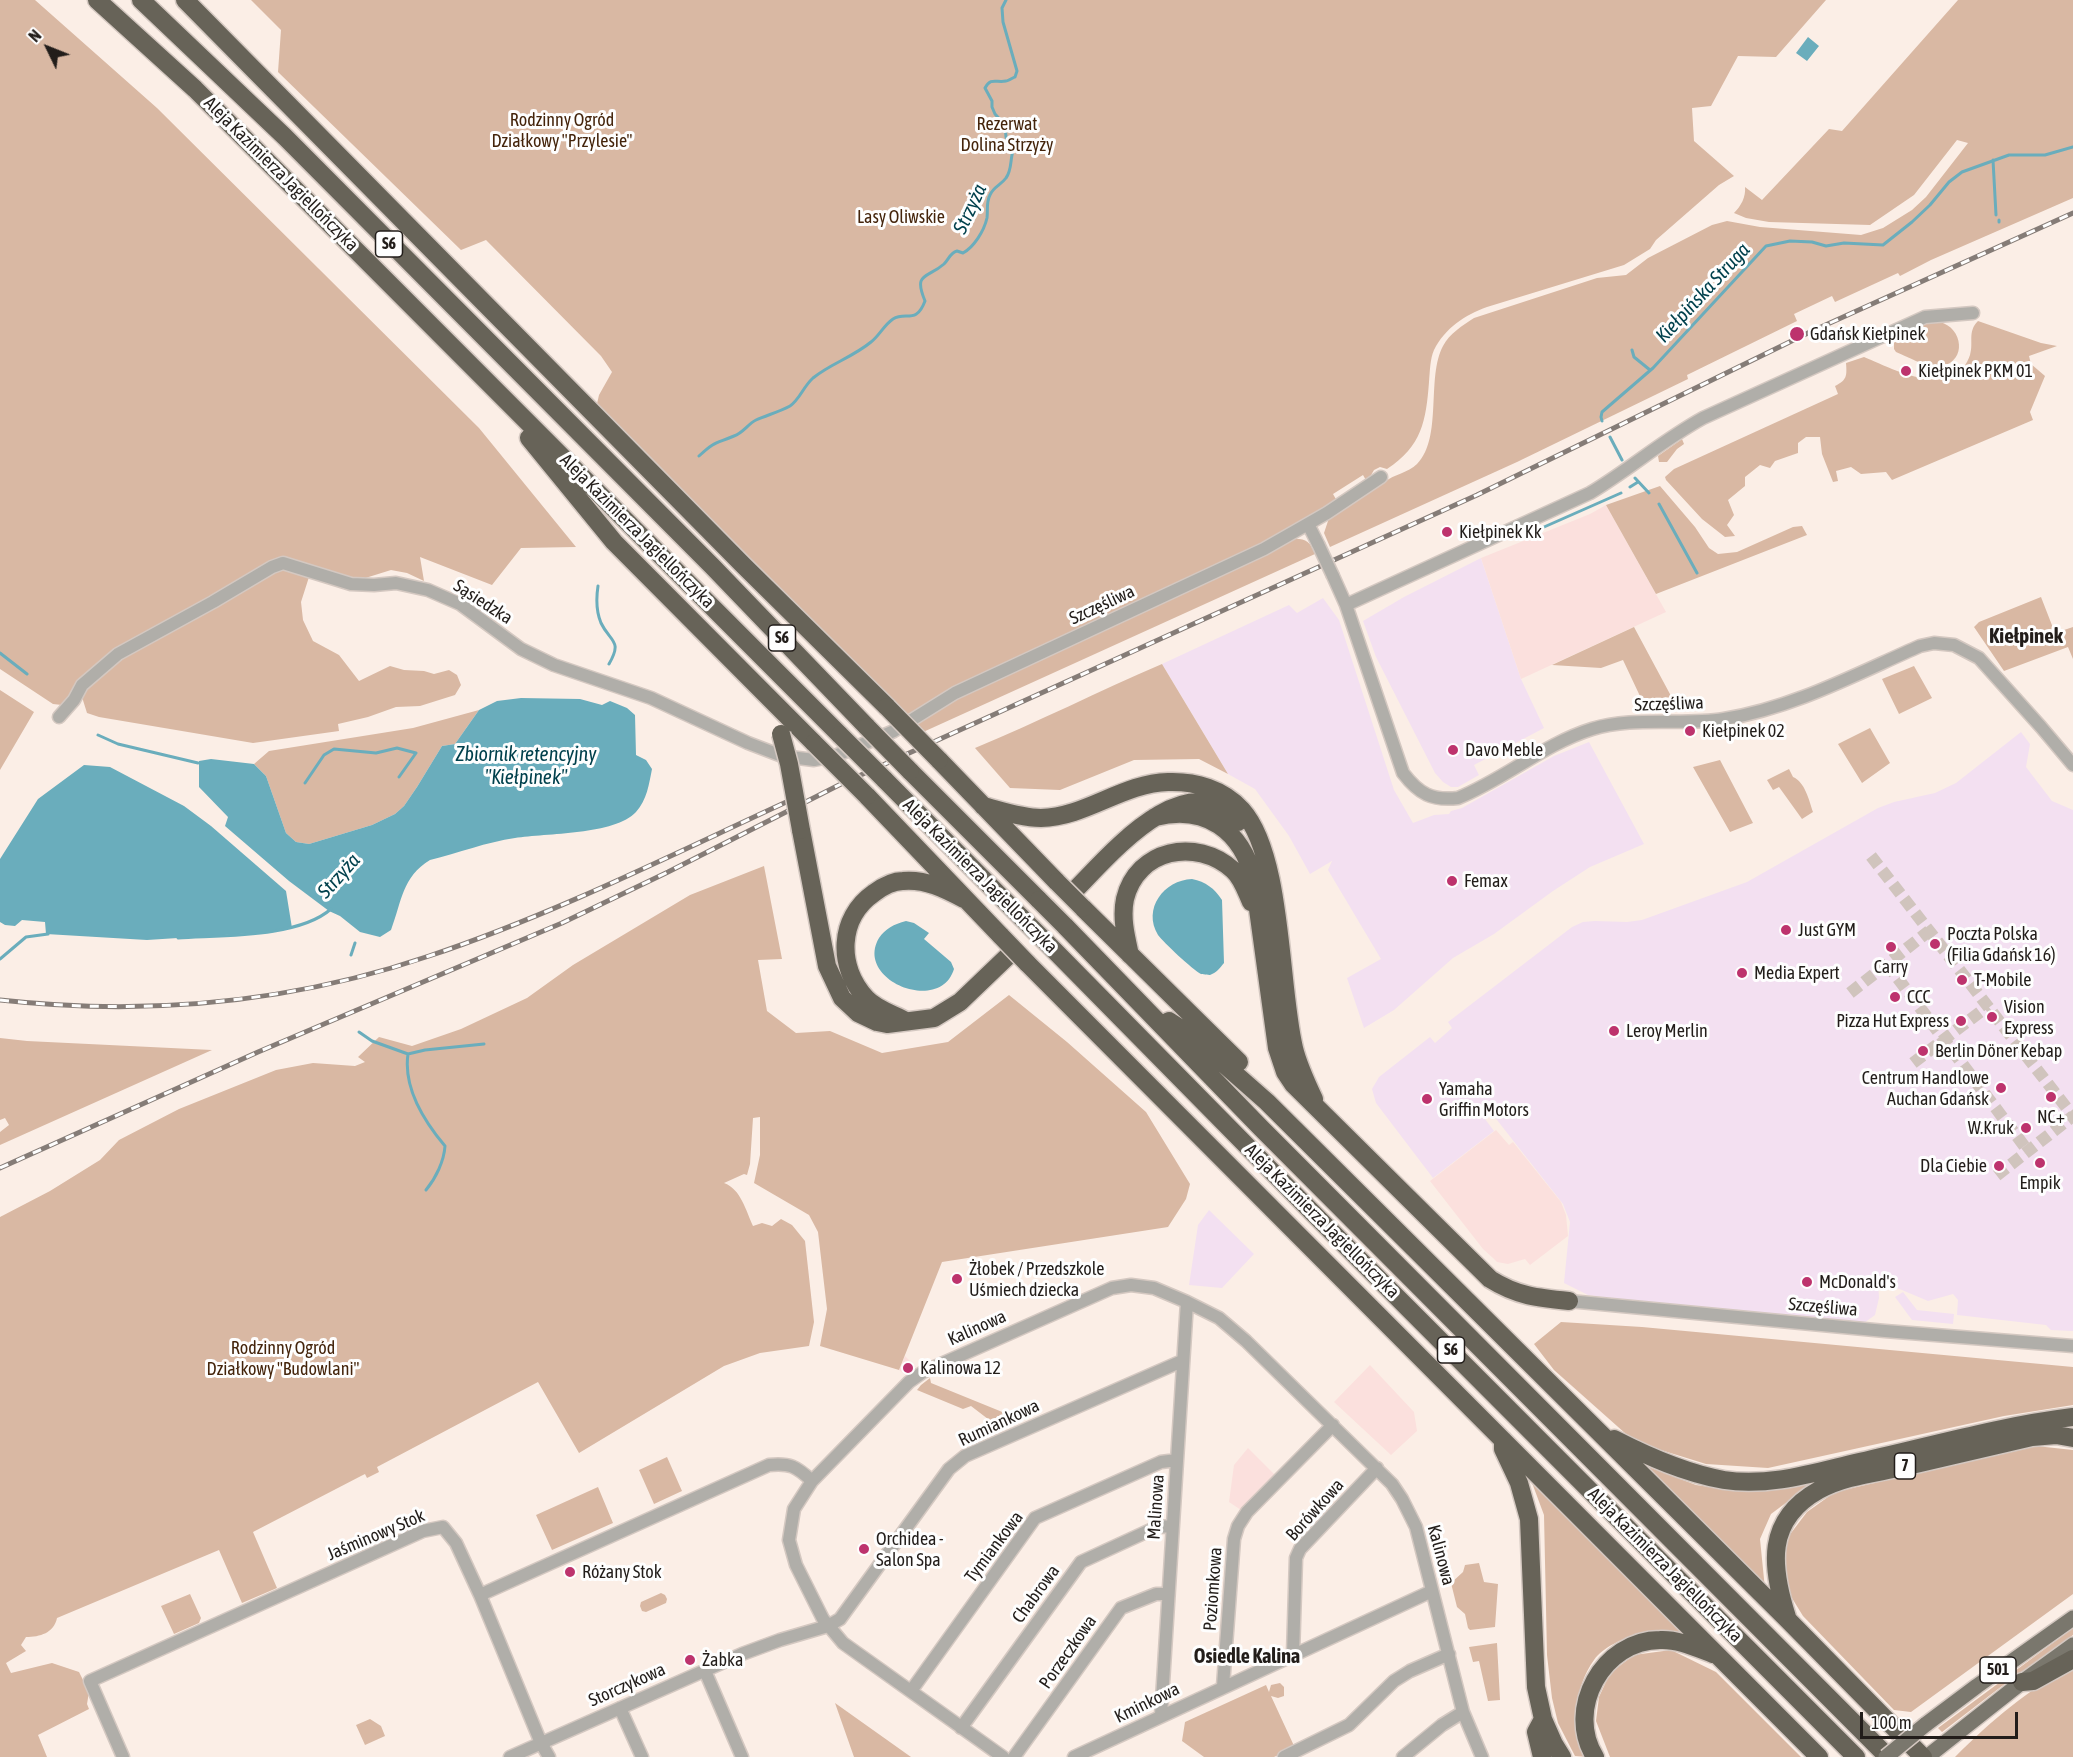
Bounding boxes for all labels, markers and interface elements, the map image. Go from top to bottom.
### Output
north arrow [18,18,78,78]
text: N [25,26,45,45]
street label: Aleja Kazimierza Jagiellończyka [199,92,363,256]
park label: Rodzinny Ogród Działkowy "Przylesie" [492,109,632,152]
park label: Rezerwat Dolina Strzyży [961,113,1053,156]
water label: Strzyża [948,180,992,238]
park label: Lasy Oliwskie [857,206,945,228]
road number: S6 [376,231,402,257]
water label: Kiełpińska Struga [1651,238,1755,348]
place label: Gdańsk Kiełpinek [1810,323,1925,345]
marker: Gdańsk Kiełpinek [1788,325,1806,343]
place label: Kiełpinek PKM 01 [1918,360,2033,382]
marker: Kiełpinek PKM 01 [1899,364,1913,378]
street label: Aleja Kazimierza Jagiellończyka [555,449,719,613]
place label: Kiełpinek Kk [1459,521,1542,543]
marker: Kiełpinek Kk [1440,525,1454,539]
street label: Sąsiedzka [450,575,516,629]
street label: Szczęśliwa [1066,581,1138,629]
district label: Kiełpinek [1989,623,2063,649]
road number: S6 [768,625,796,651]
street label: Szczęśliwa [1634,692,1704,716]
place label: Kiełpinek 02 [1702,720,1785,742]
marker: Kiełpinek 02 [1683,724,1697,738]
place label: Davo Meble [1465,739,1543,761]
water label: Zbiornik retencyjny "Kiełpinek" [455,743,597,790]
marker: Davo Meble [1446,743,1460,757]
street label: Aleja Kazimierza Jagiellończyka [898,794,1062,958]
water label: Strzyża [313,849,365,903]
place label: Femax [1464,870,1508,892]
marker: Femax [1445,874,1459,888]
place label: Just GYM [1798,919,1856,941]
marker: Just GYM [1779,923,1793,937]
place label: Poczta Polska (Filia Gdańsk 16) [1947,923,2056,966]
marker: Poczta Polska (Filia Gdańsk 16) [1928,937,1942,951]
marker: Carry [1884,940,1898,954]
place label: Carry [1874,956,1908,978]
place label: Media Expert [1754,962,1840,984]
marker: Media Expert [1735,966,1749,980]
place label: T-Mobile [1974,969,2031,991]
marker: T-Mobile [1955,973,1969,987]
place label: CCC [1907,986,1931,1008]
marker: CCC [1888,990,1902,1004]
place label: Vision Express [2004,996,2054,1038]
place label: Pizza Hut Express [1836,1010,1949,1032]
marker: Vision Express [1985,1010,1999,1024]
marker: Pizza Hut Express [1954,1014,1968,1028]
place label: Leroy Merlin [1626,1020,1708,1042]
marker: Leroy Merlin [1607,1024,1621,1038]
place label: Berlin Döner Kebap [1935,1040,2062,1062]
marker: Berlin Döner Kebap [1916,1044,1930,1058]
place label: Centrum Handlowe Auchan Gdańsk [1862,1067,1989,1110]
place label: Yamaha Griffin Motors [1439,1078,1529,1120]
marker: Centrum Handlowe Auchan Gdańsk [1994,1081,2008,1095]
marker: NC+ [2044,1090,2058,1104]
marker: Yamaha Griffin Motors [1420,1092,1434,1106]
place label: NC+ [2037,1106,2065,1128]
place label: W.Kruk [1968,1117,2014,1139]
marker: W.Kruk [2019,1121,2033,1135]
street label: Aleja Kazimierza Jagiellończyka [1240,1139,1404,1303]
place label: Dla Ciebie [1920,1155,1987,1177]
marker: Empik [2033,1156,2047,1170]
marker: Dla Ciebie [1992,1159,2006,1173]
place label: Empik [2019,1172,2061,1194]
place label: Żłobek / Przedszkole Uśmiech dziecka [969,1258,1104,1300]
place label: McDonald's [1819,1271,1896,1293]
marker: Żłobek / Przedszkole Uśmiech dziecka [950,1272,964,1286]
marker: McDonald's [1800,1275,1814,1289]
street label: Szczęśliwa [1788,1293,1858,1321]
street label: Kalinowa [944,1306,1010,1350]
park label: Rodzinny Ogród Działkowy "Budowlani" [207,1337,359,1380]
road number: S6 [1438,1337,1464,1363]
place label: Kalinowa 12 [920,1357,1001,1379]
marker: Kalinowa 12 [901,1361,915,1375]
street label: Rumiankowa [955,1395,1043,1451]
road number: 7 [1894,1453,1916,1479]
street label: Malinowa [1143,1474,1169,1540]
street label: Borówkowa [1282,1474,1348,1546]
street label: Aleja Kazimierza Jagiellończyka [1583,1483,1747,1647]
street label: Jaśminowy Stok [324,1505,428,1565]
street label: Tymiankowa [960,1507,1028,1587]
street label: Kalinowa [1423,1522,1459,1588]
place label: Orchidea - Salon Spa [876,1528,943,1570]
marker: Orchidea - Salon Spa [857,1542,871,1556]
street label: Poziomkowa [1199,1546,1227,1632]
place label: Różany Stok [582,1561,662,1583]
street label: Chabrowa [1008,1561,1064,1627]
marker: Różany Stok [563,1565,577,1579]
street label: Porzeczkowa [1035,1611,1101,1693]
district label: Osiedle Kalina [1194,1645,1300,1669]
place label: Żabka [702,1649,743,1671]
marker: Żabka [683,1653,697,1667]
road number: 501 [1980,1657,2016,1683]
street label: Storczykowa [585,1659,669,1711]
street label: Kminkowa [1111,1678,1183,1728]
scale bar [1863,1700,2020,1738]
text: 100 m [1871,1712,1912,1733]

